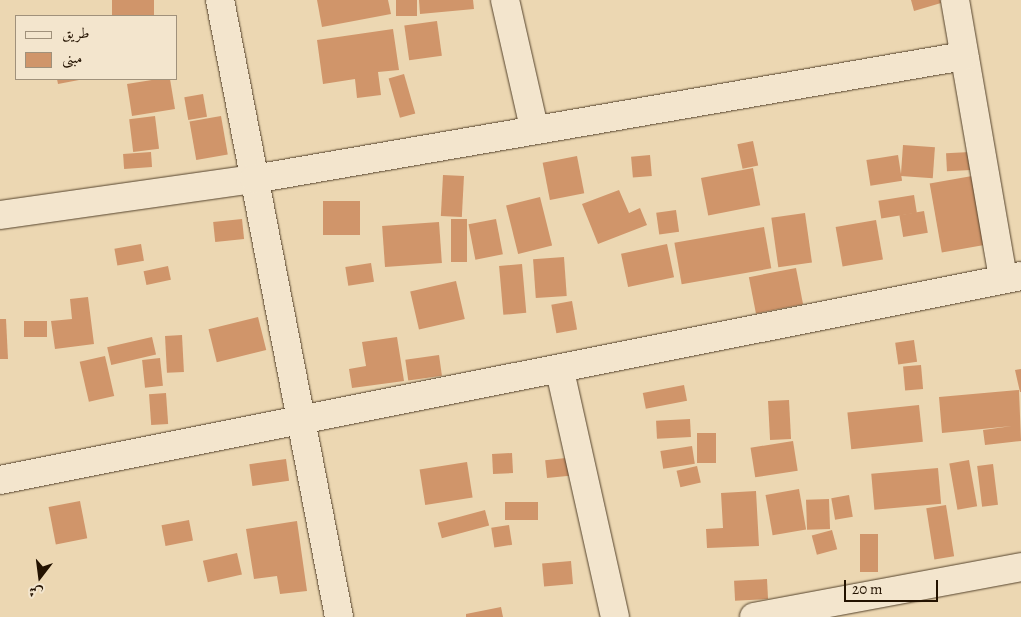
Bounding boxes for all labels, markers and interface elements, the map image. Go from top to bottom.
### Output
legend [15,15,178,80]
text: طريق [62,23,89,43]
text: مبنى [62,48,82,68]
north arrow [15,552,65,602]
scale bar [846,570,940,602]
text: 20 m [852,579,883,599]
text: ش [27,581,45,603]

